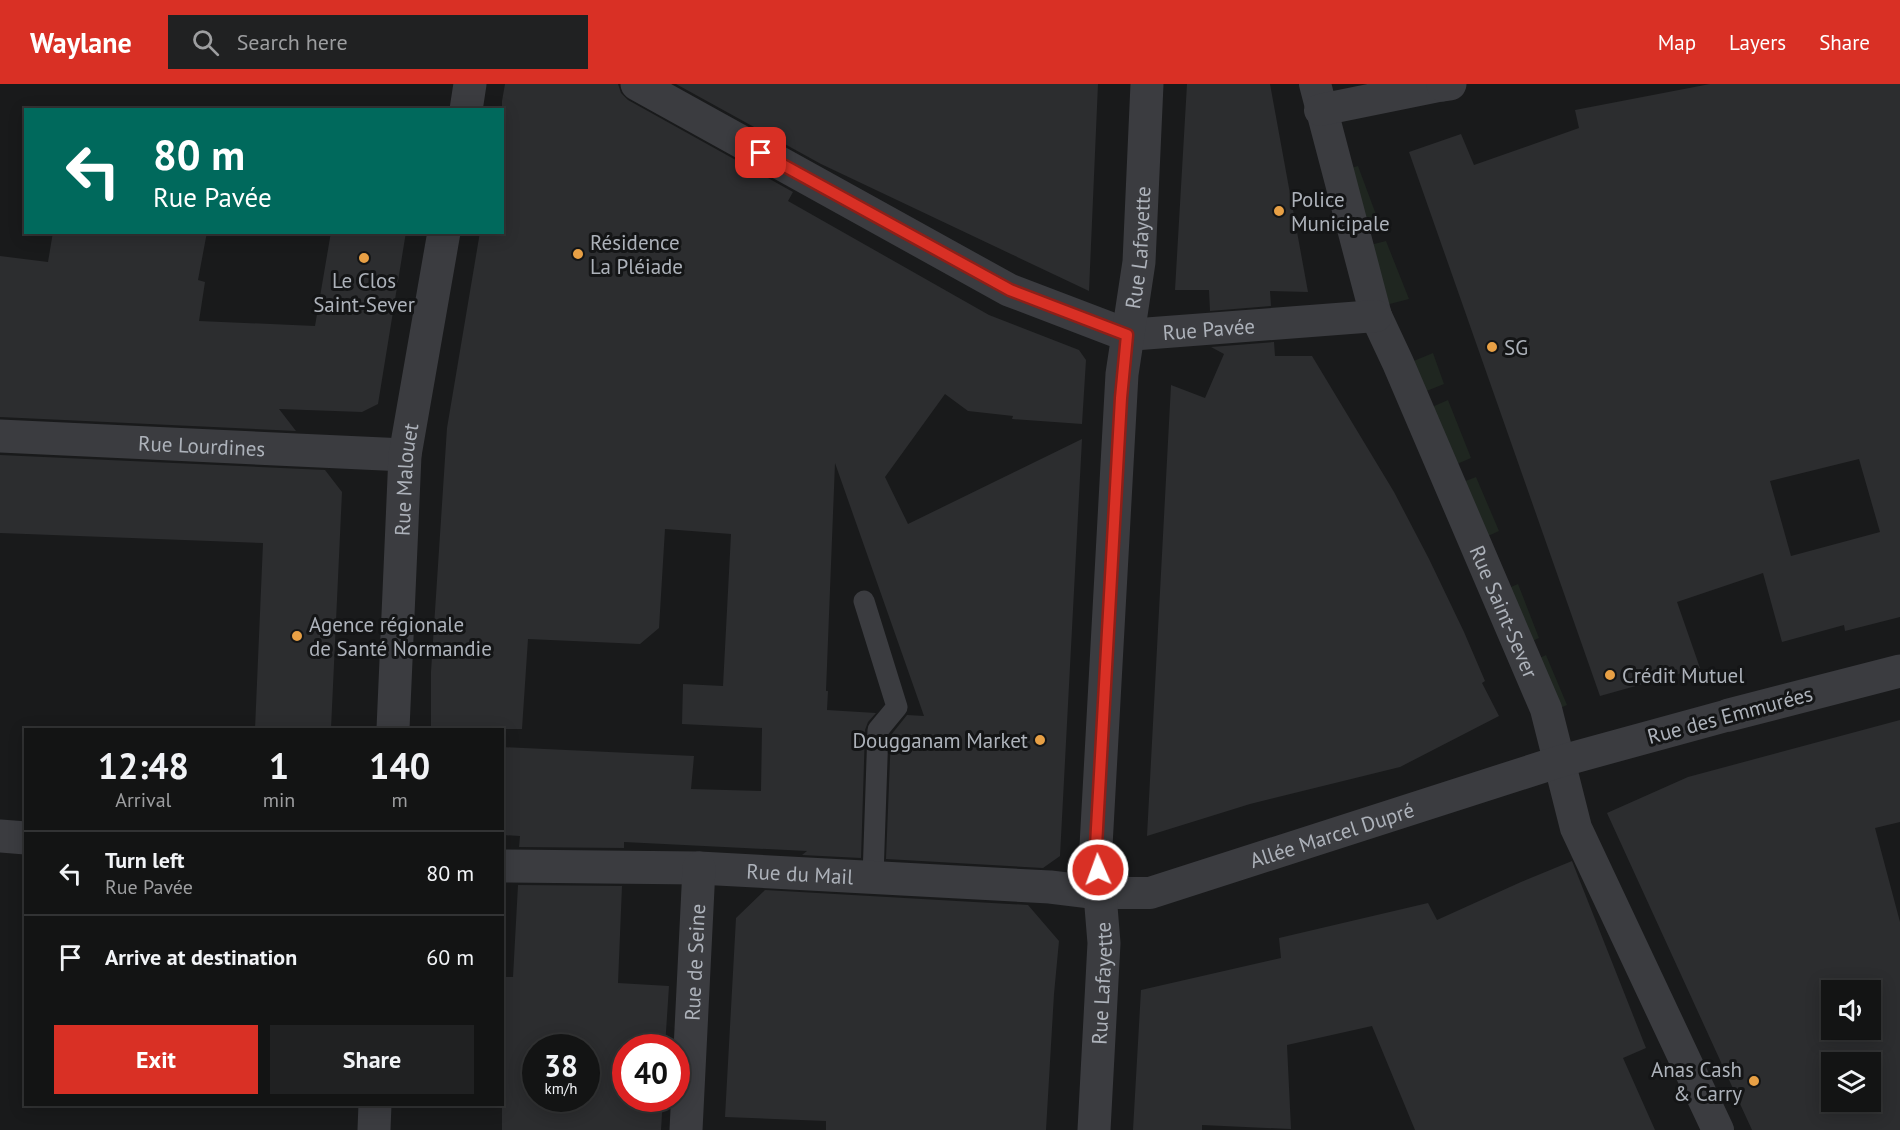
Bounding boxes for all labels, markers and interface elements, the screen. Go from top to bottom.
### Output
search box [168,15,588,69]
text: Waylane [30,24,132,61]
icon: search [189,26,222,59]
text: Search here [237,28,348,56]
text: Map [1658,29,1696,56]
text: Layers [1729,29,1786,56]
text: Share [1819,29,1870,56]
text: 80 m [153,127,245,182]
pin [735,127,786,178]
icon: left [54,132,132,210]
icon: arrive [744,136,777,169]
text: Rue Pavée [153,180,272,214]
street label: Rue Lafayette [1119,186,1156,310]
place label: Police Municipale [1291,186,1390,237]
marker: Police Municipale [1272,204,1286,218]
place label: Résidence La Pléiade [590,229,683,280]
marker: Résidence La Pléiade [571,247,585,261]
marker: Le Clos Saint-Sever [357,251,371,265]
place label: Le Clos Saint-Sever [313,267,415,318]
street label: Rue Pavée [1162,312,1256,346]
place label: SG [1504,334,1528,361]
marker: SG [1485,340,1499,354]
street label: Rue Malouet [388,421,424,537]
street label: Rue Lourdines [138,429,266,462]
street label: Rue Saint-Sever [1464,541,1545,682]
place label: Agence régionale de Santé Normandie [309,611,492,662]
marker: Agence régionale de Santé Normandie [290,629,304,643]
place label: Crédit Mutuel [1622,662,1744,689]
marker: Crédit Mutuel [1603,668,1617,682]
street label: Rue des Emmurées [1644,680,1816,750]
place label: Dougganam Market [852,727,1028,754]
marker: Dougganam Market [1033,733,1047,747]
text: 12:48 [98,742,189,789]
text: 1 [269,742,289,789]
text: 140 [369,742,430,789]
text: Arrival [115,787,171,813]
text: min [263,787,295,813]
text: m [392,787,408,813]
street label: Allée Marcel Dupré [1246,796,1417,874]
position arrow [1066,838,1130,902]
text: Turn left [105,846,185,874]
icon: left [54,857,87,890]
street label: Rue du Mail [746,857,854,890]
text: 80 m [426,859,474,887]
text: Rue Pavée [105,874,193,900]
street label: Rue de Seine [678,903,711,1021]
street label: Rue Lafayette [1085,921,1118,1045]
icon: arrive [54,941,87,974]
text: Arrive at destination [105,943,297,971]
text: 60 m [426,943,474,971]
map controls [1821,980,1881,1112]
button: sound [1821,980,1881,1040]
button: Exit [54,1025,258,1094]
button: Share [270,1025,474,1094]
speed limit sign: 40 [612,1034,690,1112]
text: 38 [544,1046,578,1085]
button: layers [1821,1052,1881,1112]
place label: Anas Cash & Carry [1651,1056,1742,1107]
marker: Anas Cash & Carry [1747,1074,1761,1088]
text: km/h [545,1079,577,1098]

